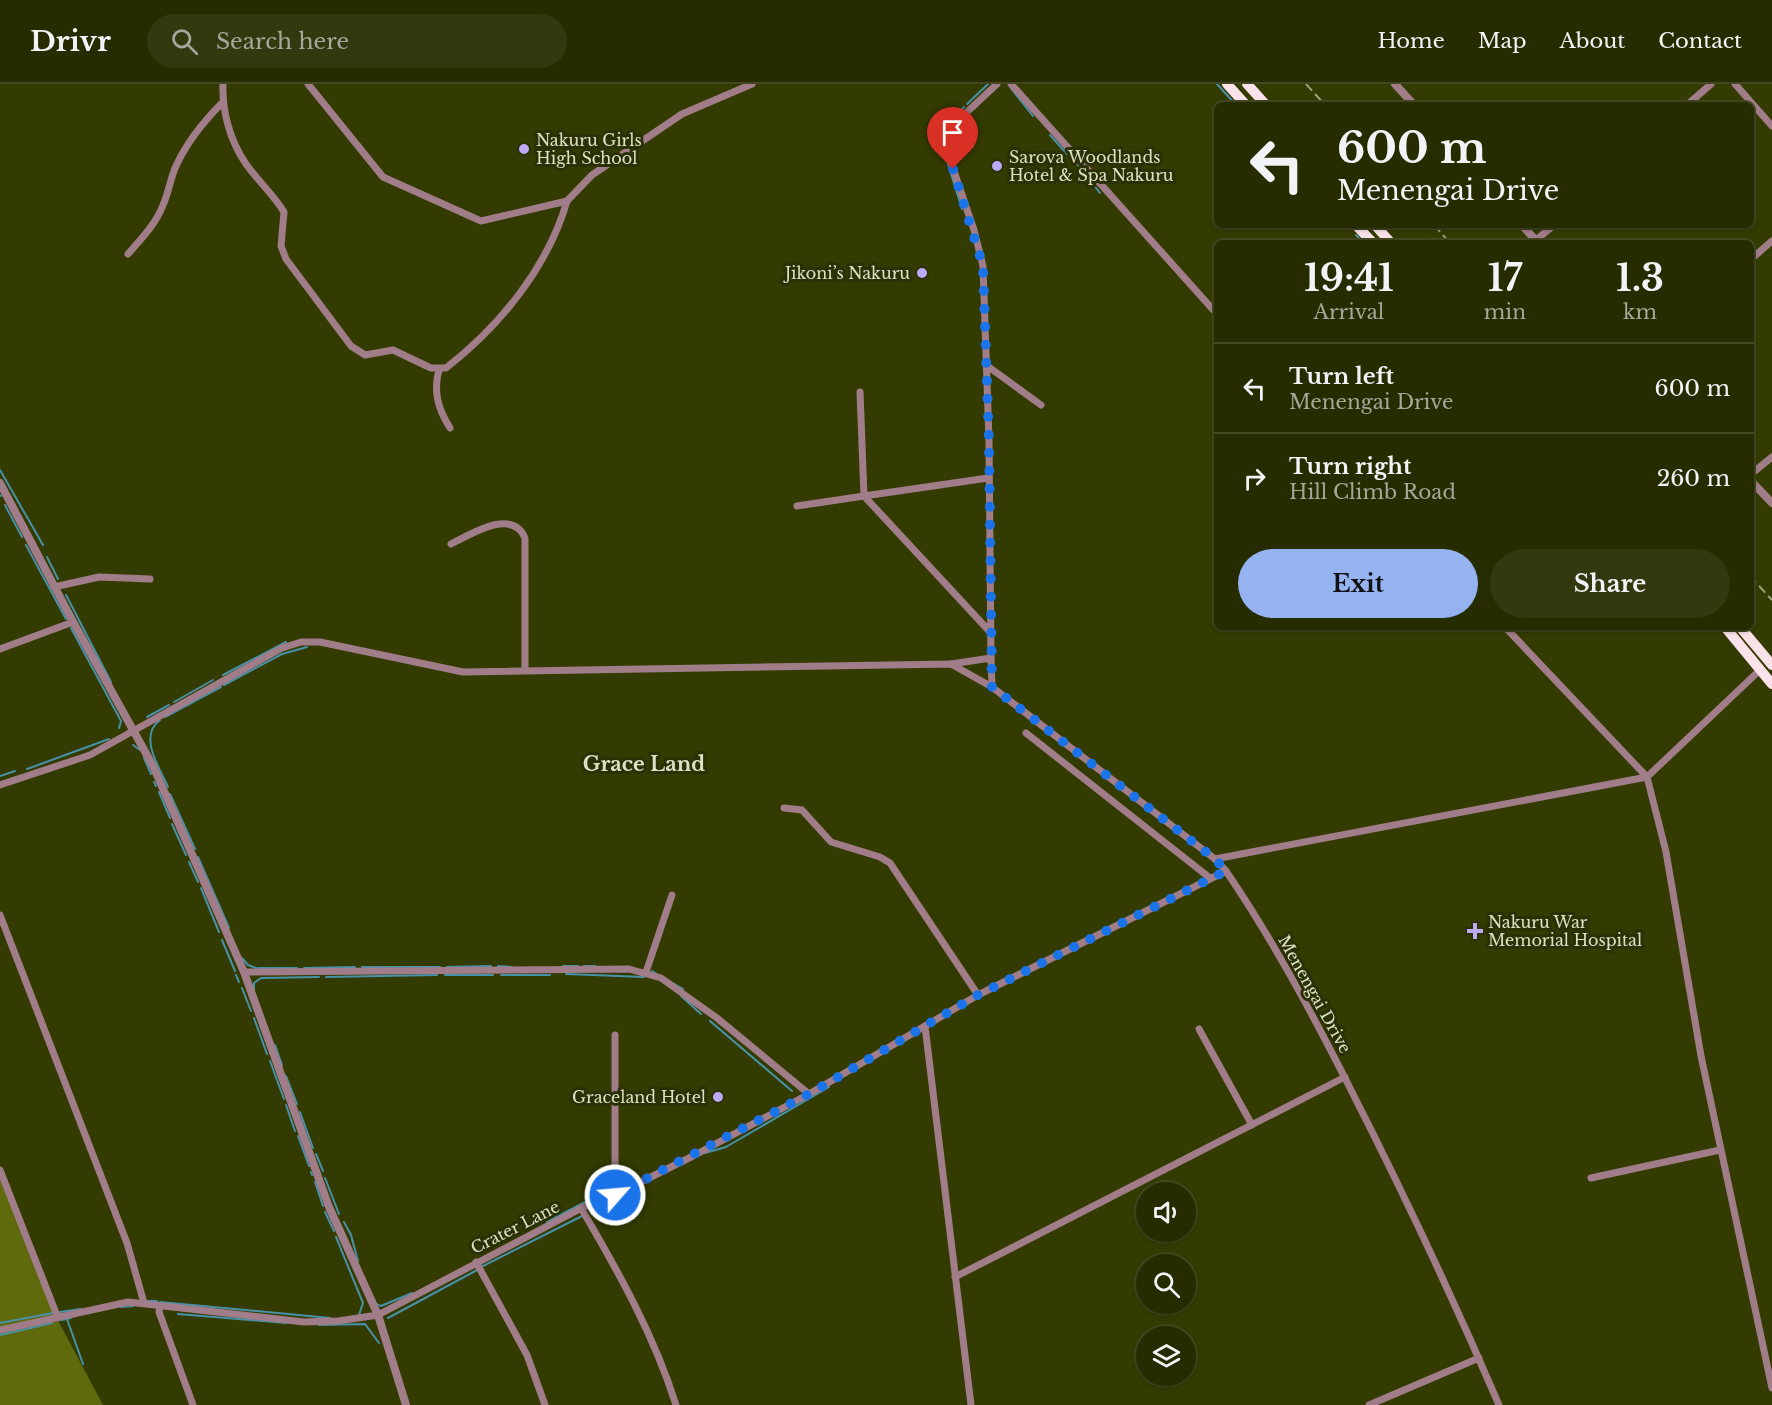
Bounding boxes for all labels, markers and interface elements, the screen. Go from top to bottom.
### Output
search box [147,14,567,68]
text: Drivr [30,24,111,59]
icon: search [168,25,201,58]
text: Search here [216,28,349,55]
text: Home [1378,28,1445,54]
text: Map [1478,28,1526,54]
text: About [1559,28,1625,54]
text: Contact [1658,28,1742,54]
pin [927,107,978,169]
icon: arrive [936,116,969,149]
text: 600 m [1337,122,1486,174]
icon: left [1238,126,1316,204]
place label: Nakuru Girls High School [536,130,642,168]
marker: Nakuru Girls High School [517,142,531,156]
place label: Sarova Woodlands Hotel & Spa Nakuru [1009,147,1174,185]
marker: Sarova Woodlands Hotel & Spa Nakuru [990,159,1004,173]
text: Menengai Drive [1337,174,1559,207]
text: 19:41 [1304,256,1394,301]
text: 17 [1488,256,1522,301]
text: 1.3 [1616,256,1664,301]
place label: Jikoni’s Nakuru [783,263,910,283]
marker: Jikoni’s Nakuru [915,266,929,280]
text: Arrival [1314,300,1384,324]
text: min [1484,300,1526,324]
text: km [1623,300,1657,324]
text: Turn left [1289,363,1394,390]
icon: left [1238,372,1271,405]
text: 600 m [1655,375,1730,402]
text: Menengai Drive [1289,390,1454,414]
text: Turn right [1289,453,1411,480]
icon: right [1238,462,1271,495]
text: 260 m [1657,465,1730,492]
text: Hill Climb Road [1289,480,1456,504]
button: Exit [1238,549,1478,618]
button: Share [1490,549,1730,618]
district label: Grace Land [583,752,705,776]
place label: Nakuru War Memorial Hospital [1488,912,1642,950]
marker: Nakuru War Memorial Hospital [1466,922,1484,940]
street label: Menengai Drive [1274,932,1356,1056]
place label: Graceland Hotel [572,1087,706,1107]
marker: Graceland Hotel [711,1090,725,1104]
position arrow [583,1163,647,1227]
map controls [1136,1182,1196,1386]
button: sound [1136,1182,1196,1242]
street label: Crater Lane [467,1196,563,1258]
button: search [1136,1254,1196,1314]
button: layers [1136,1326,1196,1386]

